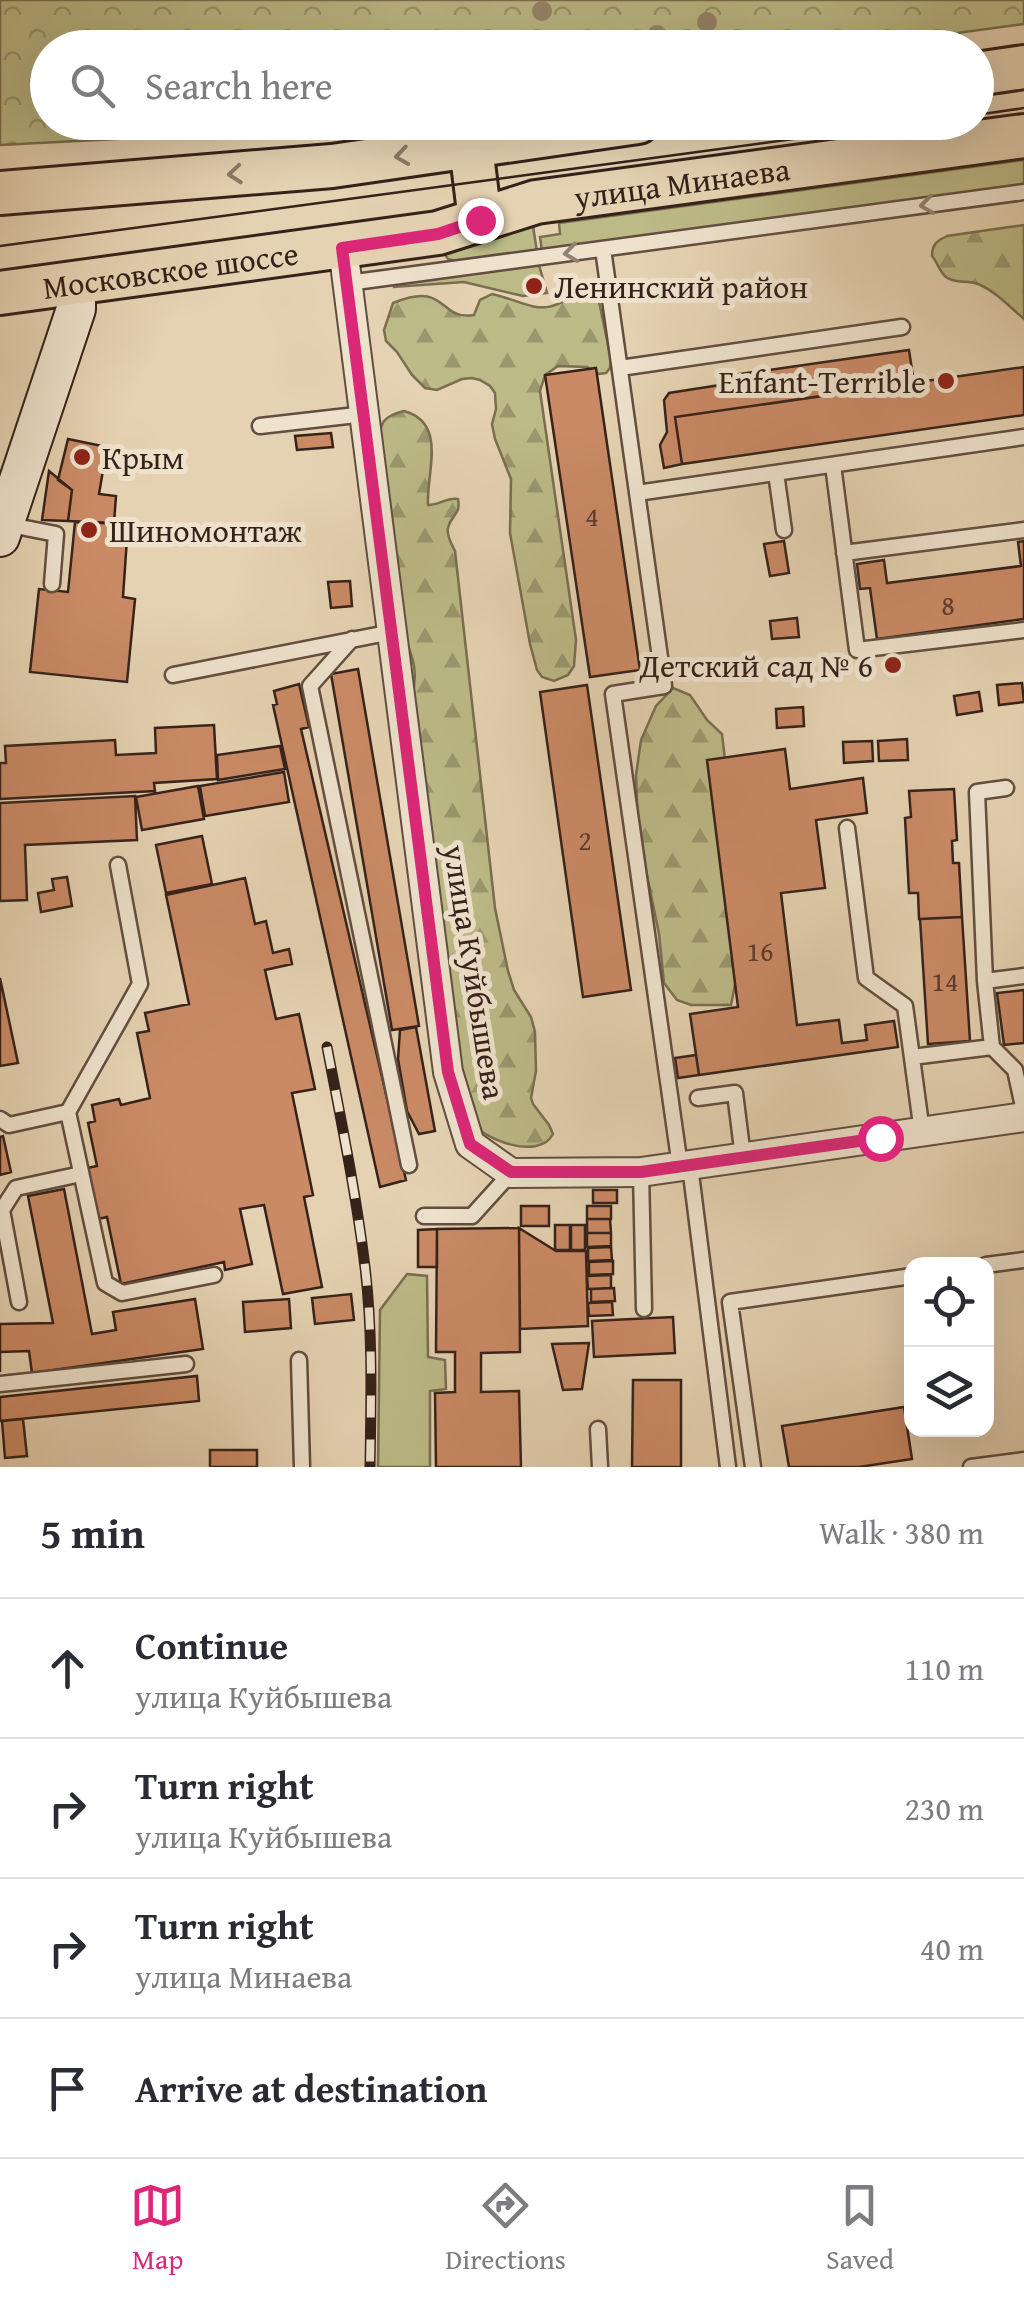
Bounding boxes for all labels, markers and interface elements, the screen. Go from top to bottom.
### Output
search box [30,30,994,140]
text: Search here [145,57,333,113]
icon: search [65,58,120,113]
street label: улица Минаева [570,144,793,220]
one-way arrow [393,145,410,166]
one-way arrow [227,163,243,184]
one-way arrow [919,194,936,215]
route end [458,198,504,244]
street label: Московское шоссе [40,229,301,310]
one-way arrow [562,242,578,263]
place label: Ленинский район [554,263,808,310]
marker: Ленинский район [523,275,545,297]
place label: Enfant-Terrible [719,358,926,405]
marker: Enfant-Terrible [935,370,957,392]
place label: Крым [102,434,184,481]
marker: Крым [71,446,93,468]
house number: 4 [585,495,599,536]
place label: Шиномонтаж [109,507,302,554]
marker: Шиномонтаж [78,519,100,541]
house number: 8 [941,584,955,625]
place label: Детский сад № 6 [639,642,873,689]
marker: Детский сад № 6 [882,654,904,676]
house number: 2 [578,819,592,860]
street label: улица Куйбышева [432,840,518,1103]
house number: 16 [747,930,773,971]
house number: 14 [932,960,958,1001]
route start [858,1116,904,1162]
map controls [904,1257,994,1437]
button: locate [904,1257,994,1347]
button: layers [904,1347,994,1437]
text: 5 min [40,1502,145,1563]
text: Walk · 380 m [819,1509,984,1556]
text: Continue [135,1617,288,1673]
icon: ahead [40,1641,95,1696]
text: 110 m [905,1645,984,1692]
text: улица Куйбышева [135,1673,392,1720]
text: Turn right [135,1757,314,1813]
icon: right [40,1781,95,1836]
text: 230 m [905,1785,984,1832]
text: улица Куйбышева [135,1813,392,1860]
text: Turn right [135,1897,314,1953]
icon: right [40,1921,95,1976]
text: 40 m [920,1925,984,1972]
text: улица Минаева [135,1953,352,2000]
text: Arrive at destination [135,2060,488,2116]
icon: arrive [40,2061,95,2116]
tab: Map [130,2178,185,2279]
tab: Directions [445,2178,566,2279]
tab: Saved [826,2178,894,2279]

